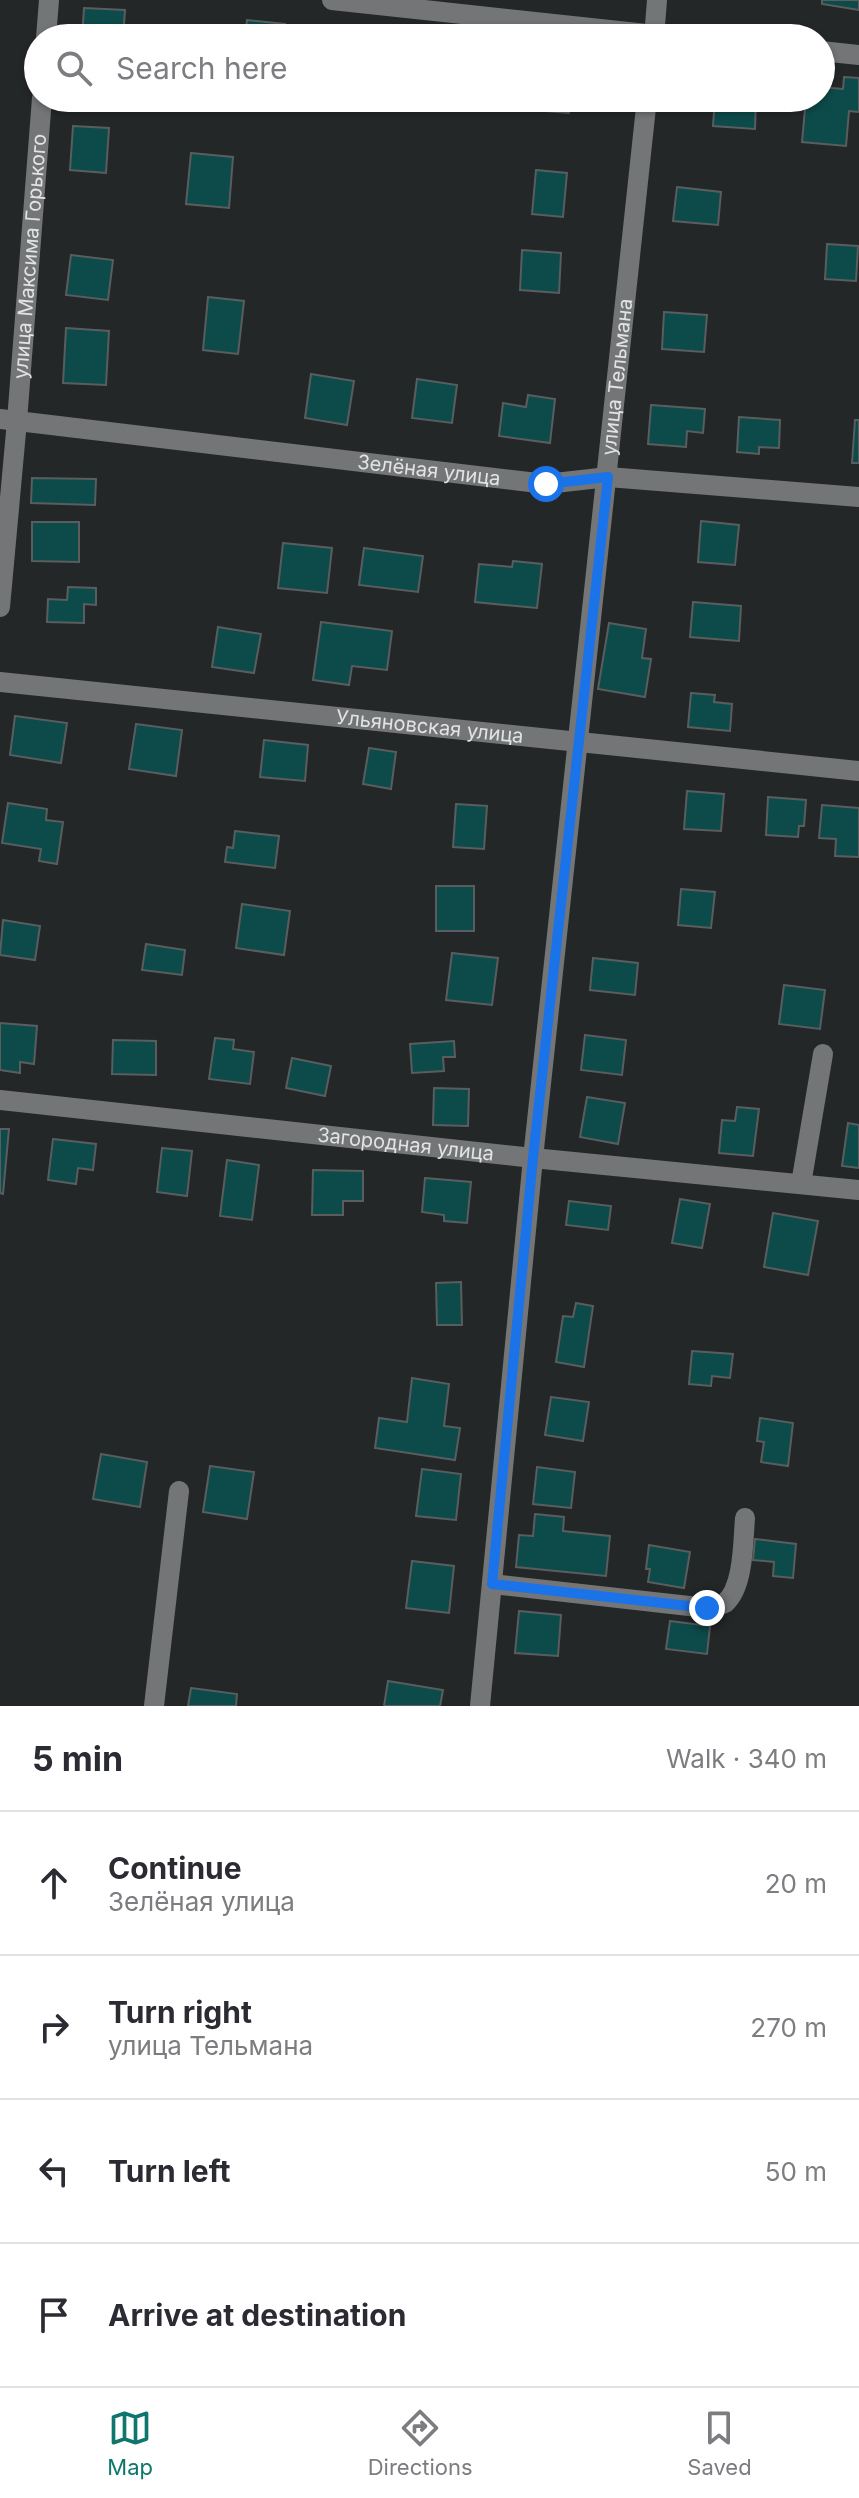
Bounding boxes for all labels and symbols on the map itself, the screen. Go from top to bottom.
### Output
street label: улица Максима Горького [8,133,51,380]
street label: улица Тельмана [597,297,637,457]
street label: Зелёная улица [356,450,502,490]
route start [528,466,564,502]
street label: Ульяновская улица [335,705,525,748]
street label: Загородная улица [316,1123,495,1166]
route end [689,1590,725,1626]

